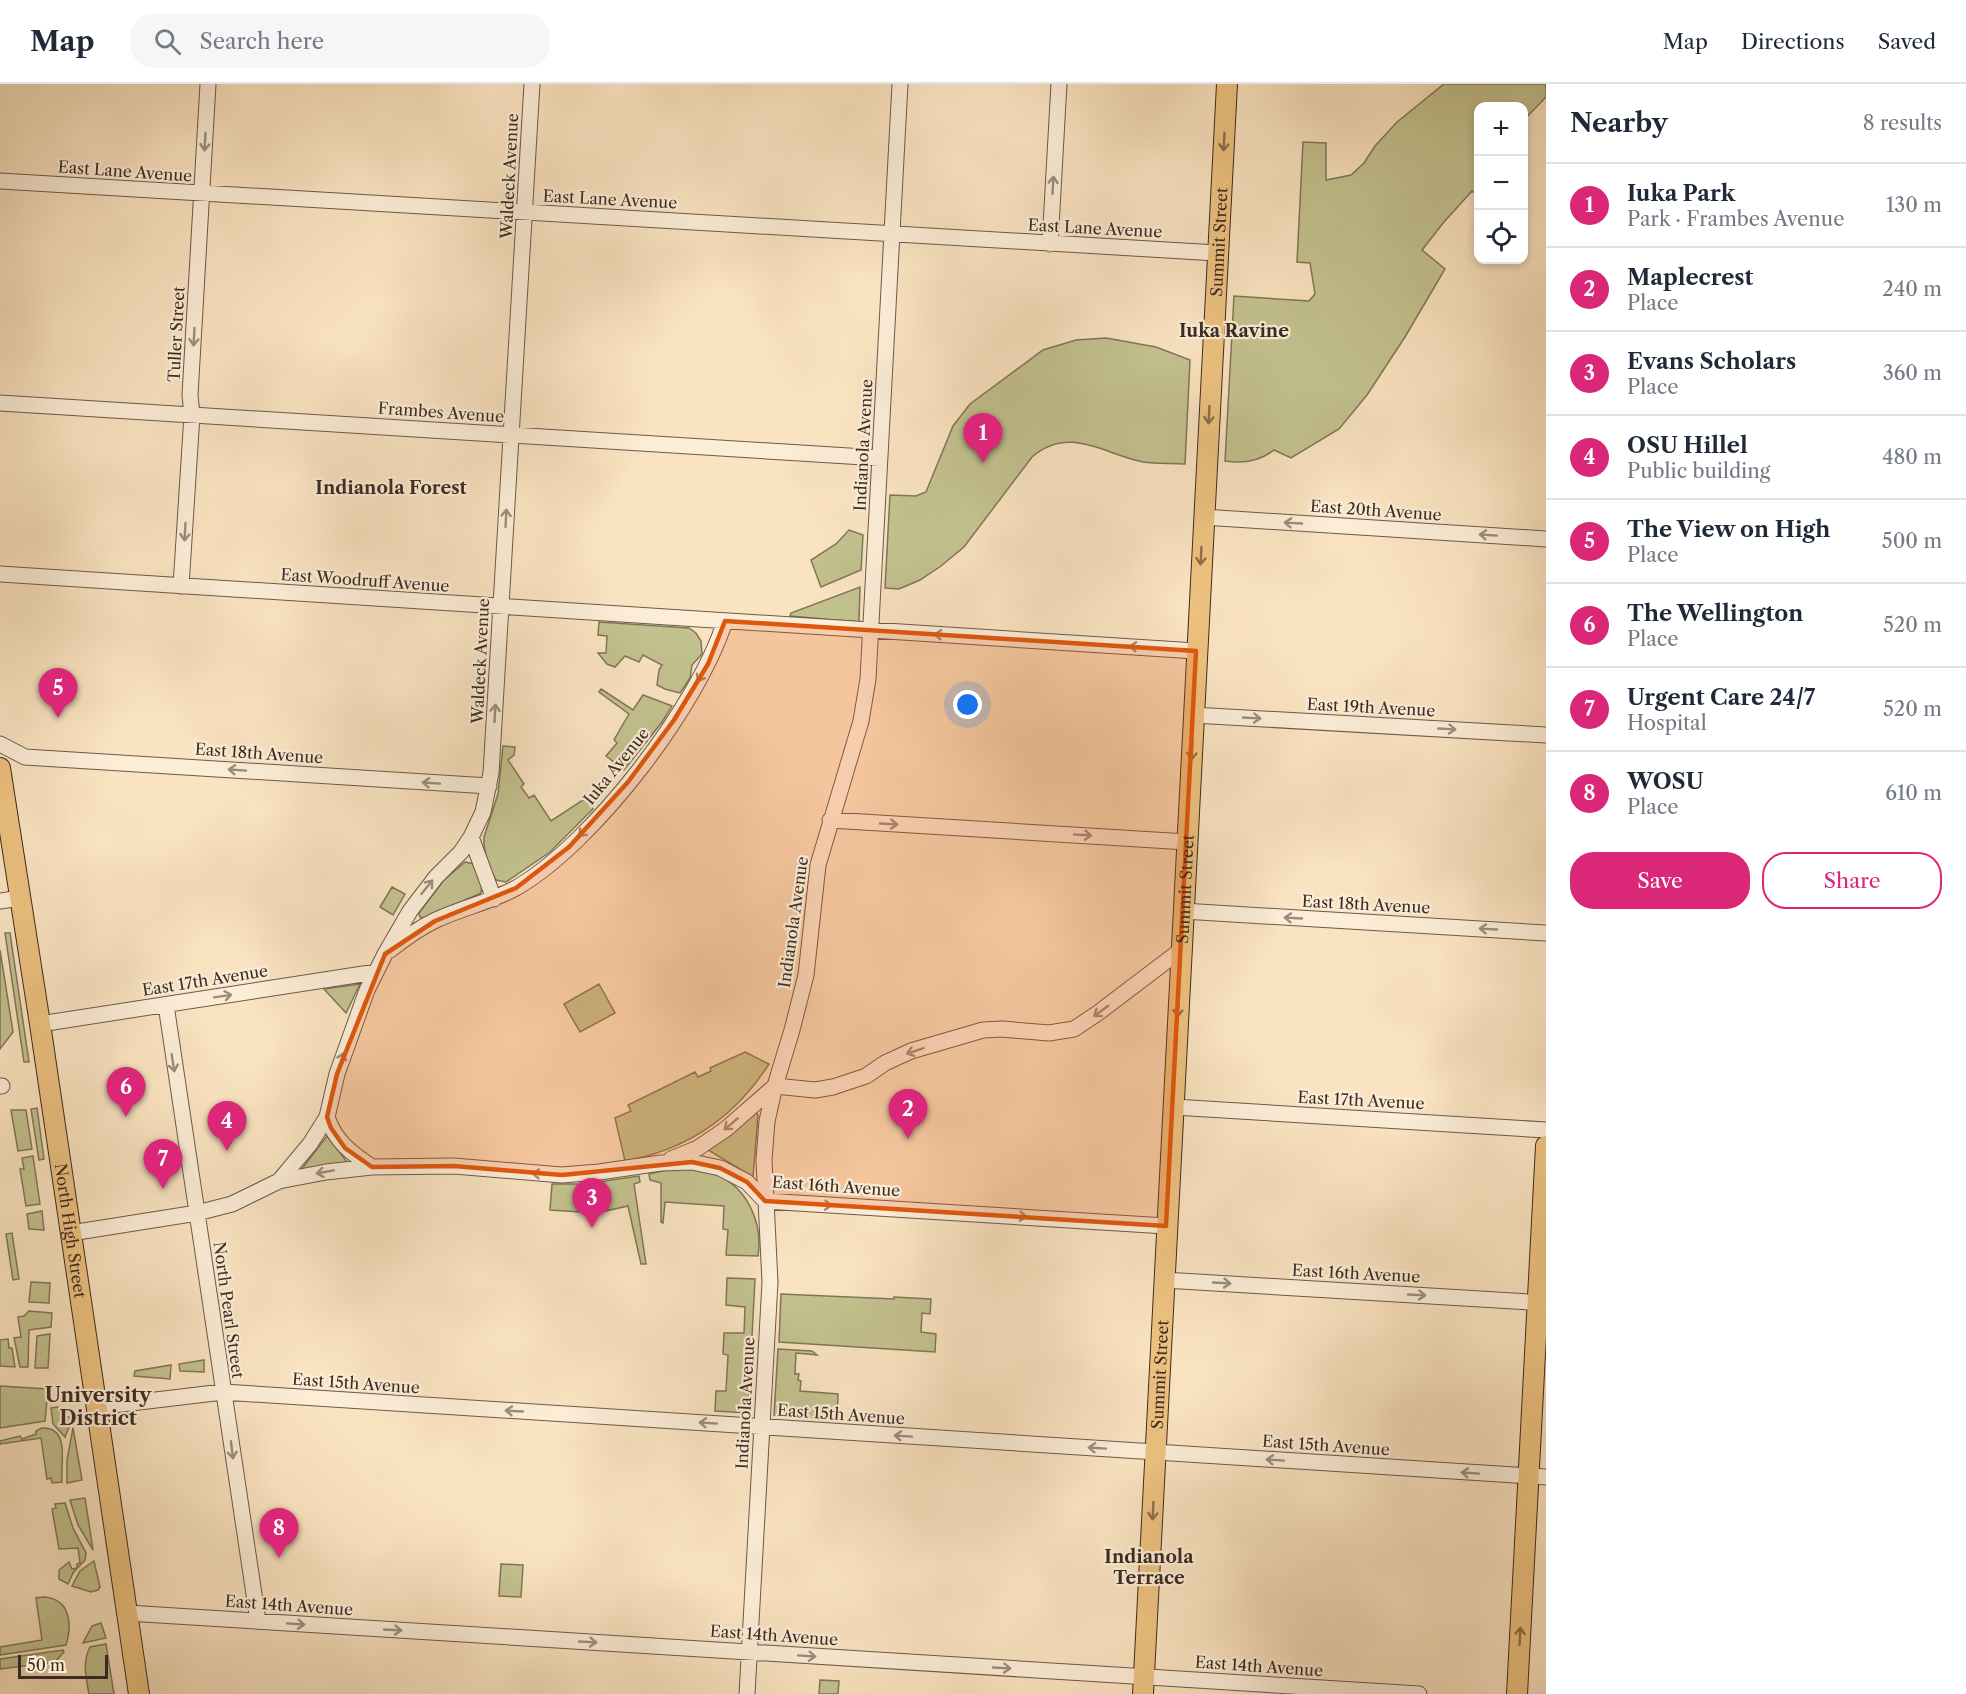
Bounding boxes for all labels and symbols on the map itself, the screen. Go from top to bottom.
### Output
street label: Waldeck Avenue [496,113,522,240]
one-way arrow [199,132,210,152]
one-way arrow [1218,132,1229,152]
street label: East Lane Avenue [57,156,193,186]
one-way arrow [1048,176,1059,196]
street label: East Lane Avenue [542,185,678,213]
street label: Summit Street [1206,186,1232,297]
street label: East Lane Avenue [1027,214,1163,242]
street label: Tuller Street [164,285,189,382]
district label: Iuka Ravine [1179,320,1289,342]
one-way arrow [188,327,199,347]
street label: Indianola Avenue [850,378,876,512]
street label: Frambes Avenue [377,398,505,426]
one-way arrow [1203,405,1214,425]
pin: 1 [964,414,1002,463]
district label: Indianola Forest [315,477,467,499]
street label: East 20th Avenue [1310,495,1442,525]
one-way arrow [501,508,512,528]
one-way arrow [1284,517,1303,528]
one-way arrow [180,521,191,541]
one-way arrow [1478,529,1498,540]
one-way arrow [1196,546,1207,566]
street label: East Woodruff Avenue [280,564,450,596]
street label: Waldeck Avenue [467,598,493,725]
one-way arrow [934,629,954,640]
one-way arrow [1128,642,1148,653]
one-way arrow [696,665,707,683]
pin: 5 [38,668,78,718]
your location [953,690,982,719]
street label: East 19th Avenue [1306,694,1436,720]
one-way arrow [489,703,500,723]
one-way arrow [1241,713,1261,724]
street label: Iuka Avenue [579,723,653,809]
one-way arrow [1436,724,1456,735]
street label: East 18th Avenue [194,739,324,767]
one-way arrow [1186,741,1197,761]
one-way arrow [227,764,247,775]
one-way arrow [422,777,442,788]
one-way arrow [878,818,898,829]
one-way arrow [578,823,593,838]
one-way arrow [1073,830,1093,841]
street label: Summit Street [1172,834,1198,944]
street label: Indianola Avenue [774,855,812,989]
one-way arrow [421,879,434,895]
street label: East 18th Avenue [1301,891,1431,917]
one-way arrow [1283,912,1303,923]
one-way arrow [1478,924,1498,935]
street label: East 17th Avenue [141,960,269,1000]
one-way arrow [213,990,233,1001]
one-way arrow [1173,998,1184,1018]
one-way arrow [1094,1005,1110,1017]
one-way arrow [906,1046,925,1057]
one-way arrow [168,1052,179,1072]
one-way arrow [337,1052,348,1071]
pin: 6 [106,1068,146,1117]
street label: East 17th Avenue [1297,1087,1425,1113]
pin: 2 [888,1090,928,1139]
pin: 4 [208,1102,246,1151]
one-way arrow [723,1118,739,1131]
pin: 7 [144,1140,182,1189]
street label: North High Street [51,1162,90,1300]
one-way arrow [316,1167,335,1178]
one-way arrow [531,1168,551,1179]
street label: East 16th Avenue [771,1172,901,1200]
pin: 3 [572,1178,612,1228]
one-way arrow [813,1199,833,1210]
one-way arrow [1007,1211,1027,1222]
street label: North Pearl Street [209,1240,249,1380]
street label: East 16th Avenue [1291,1260,1421,1286]
one-way arrow [1212,1278,1232,1289]
one-way arrow [1406,1289,1426,1300]
street label: Summit Street [1147,1319,1173,1430]
street label: Indianola Avenue [732,1336,758,1470]
street label: East 15th Avenue [292,1369,420,1397]
district label: University District [45,1383,152,1430]
street label: East 15th Avenue [777,1400,905,1428]
one-way arrow [504,1405,524,1416]
one-way arrow [699,1418,719,1429]
one-way arrow [893,1431,913,1442]
street label: East 15th Avenue [1262,1431,1390,1459]
one-way arrow [227,1439,238,1459]
one-way arrow [1088,1443,1108,1454]
one-way arrow [1266,1454,1286,1465]
one-way arrow [1460,1467,1480,1478]
one-way arrow [1147,1500,1158,1520]
pin: 8 [260,1508,298,1558]
district label: Indianola Terrace [1104,1546,1194,1589]
street label: East 14th Avenue [224,1591,354,1619]
one-way arrow [286,1618,306,1629]
street label: East 14th Avenue [709,1621,839,1649]
one-way arrow [382,1624,402,1635]
one-way arrow [1515,1626,1526,1646]
one-way arrow [577,1636,597,1647]
one-way arrow [797,1650,817,1661]
scale bar [18,1652,108,1680]
street label: East 14th Avenue [1194,1652,1324,1680]
one-way arrow [991,1662,1011,1673]

